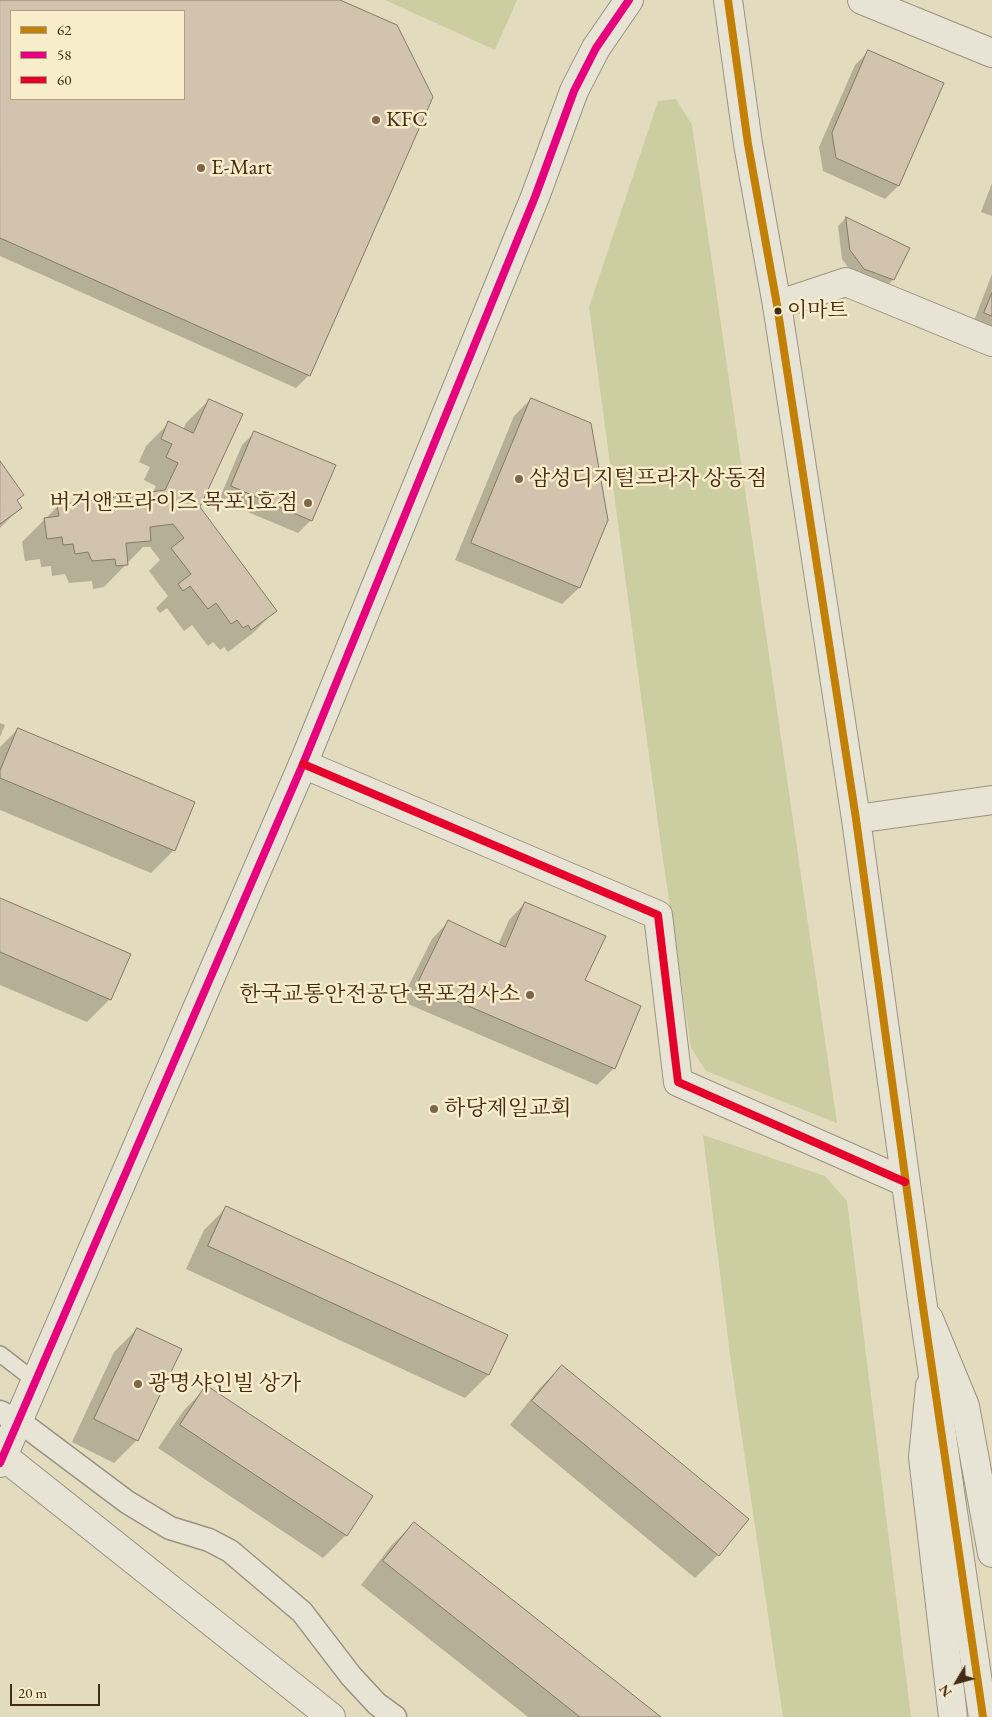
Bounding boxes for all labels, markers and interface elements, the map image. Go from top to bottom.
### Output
legend [10,10,185,100]
text: 62 [57,20,71,39]
text: 58 [57,45,71,64]
text: 60 [57,70,71,89]
place label: KFC [386,107,428,133]
marker: KFC [370,114,382,126]
place label: E-Mart [211,155,272,181]
marker: E-Mart [195,162,207,174]
place label: 이마트 [787,298,848,324]
marker: 이마트 [773,306,783,316]
place label: 삼성디지털프라자 상동점 [529,466,767,492]
marker: 삼성디지털프라자 상동점 [513,473,525,485]
place label: 버거앤프라이즈 목포1호점 [49,490,298,516]
marker: 버거앤프라이즈 목포1호점 [302,497,314,509]
place label: 한국교통안전공단 목포검사소 [239,982,520,1008]
marker: 한국교통안전공단 목포검사소 [524,989,536,1001]
place label: 하당제일교회 [444,1096,572,1122]
marker: 하당제일교회 [428,1103,440,1115]
place label: 광명샤인빌 상가 [148,1371,301,1397]
marker: 광명샤인빌 상가 [132,1378,144,1390]
north arrow [932,1657,982,1707]
scale bar [12,1674,102,1706]
text: N [934,1681,956,1701]
text: 20 m [18,1683,47,1702]

